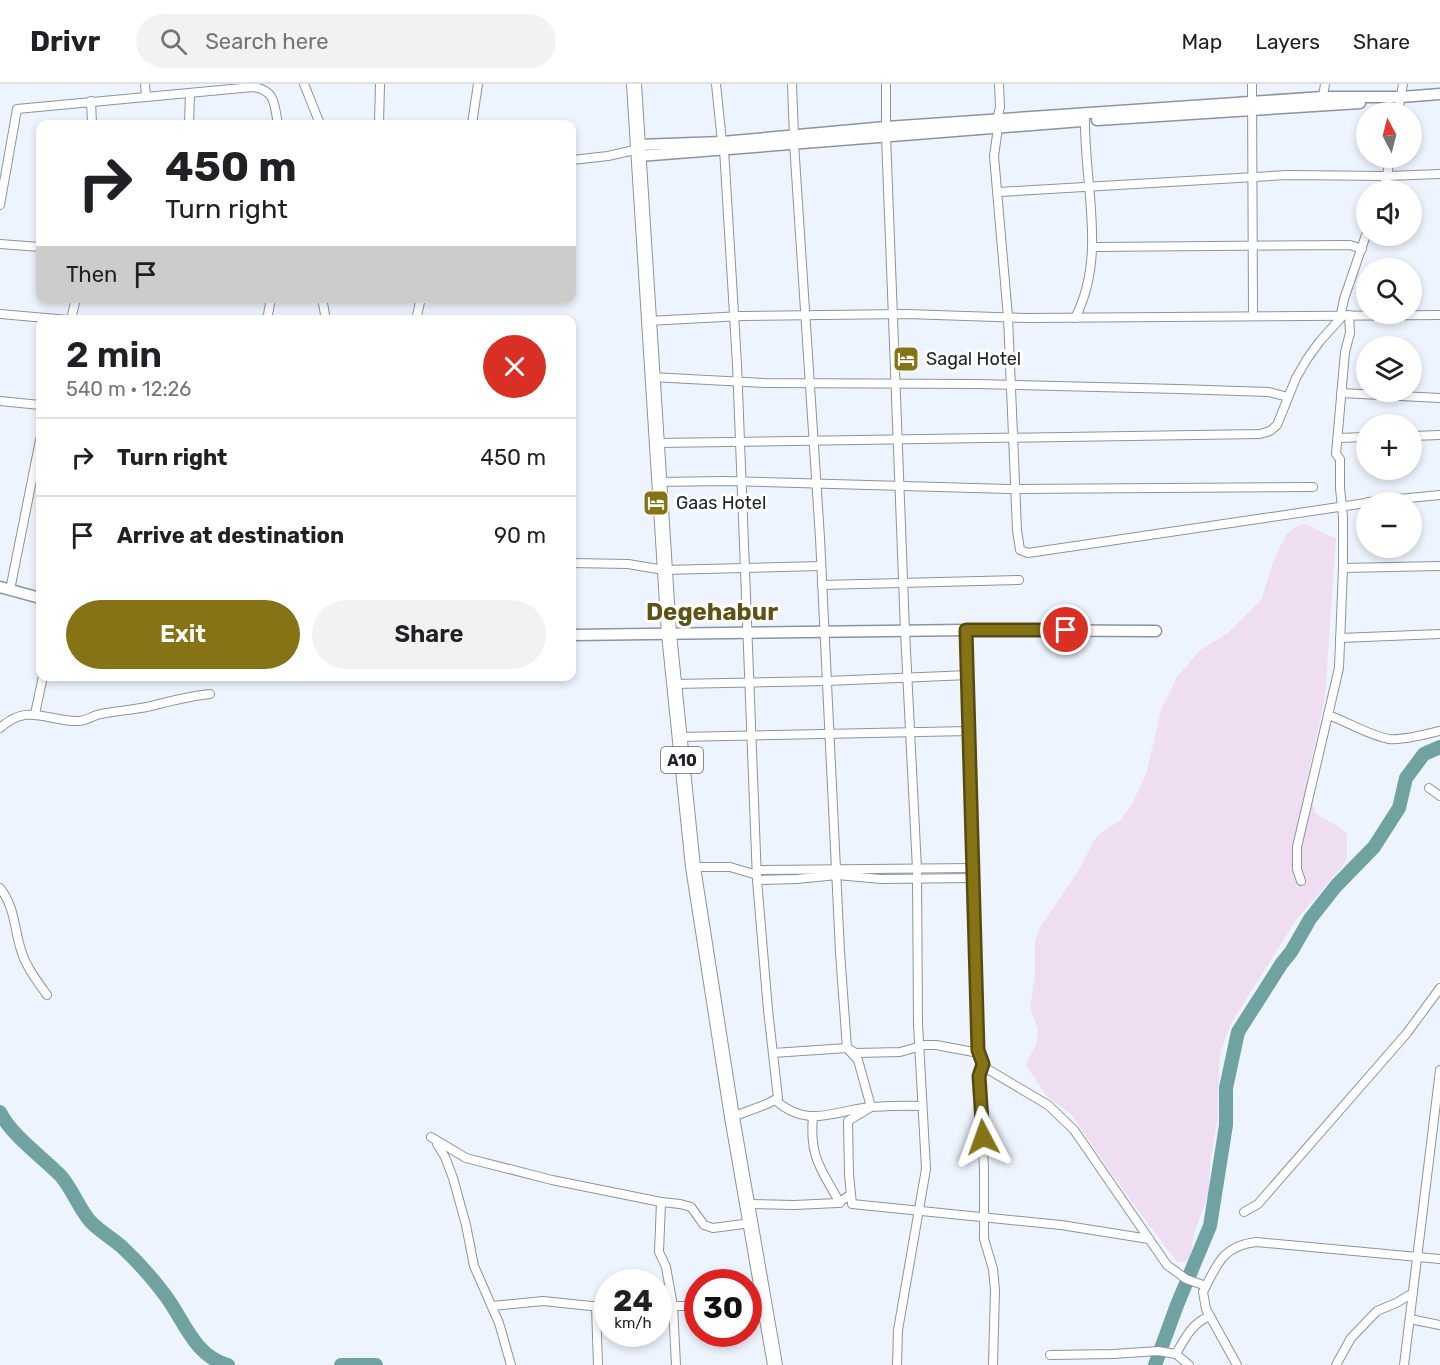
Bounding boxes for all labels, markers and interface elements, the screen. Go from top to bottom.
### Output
search box [136,14,556,68]
text: Drivr [30,25,100,58]
icon: search [157,25,190,58]
text: Search here [205,28,329,55]
text: Map [1181,29,1222,54]
text: Layers [1255,29,1320,54]
text: Share [1353,29,1410,54]
north arrow [1356,102,1422,168]
map controls [1356,102,1422,558]
text: 450 m [165,142,297,192]
icon: right [66,144,144,222]
button: sound [1356,180,1422,246]
text: Turn right [165,193,288,225]
icon: arrive [129,258,162,291]
button: search [1356,258,1422,324]
text: Then [66,261,117,288]
text: 2 min [66,333,162,376]
button: close [483,335,546,398]
button: layers [1356,336,1422,402]
hotel icon: Sagal Hotel [891,344,921,374]
place label: Sagal Hotel [926,348,1021,370]
text: 540 m · 12:26 [66,377,191,401]
button: + [1356,414,1422,480]
icon: right [66,441,99,474]
text: Turn right [117,444,227,471]
text: 450 m [480,444,546,471]
hotel icon: Gaas Hotel [641,488,671,518]
place label: Gaas Hotel [676,492,766,514]
button: − [1356,492,1422,558]
icon: arrive [66,519,99,552]
text: Arrive at destination [117,522,344,549]
text: 90 m [494,522,546,549]
district label: Degehabur [646,598,778,626]
button: Exit [66,600,300,669]
button: Share [312,600,546,669]
pin [1040,604,1091,655]
icon: arrive [1049,613,1082,646]
road number: A10 [661,747,703,773]
position arrow [951,1105,1015,1169]
speed limit sign: 30 [684,1269,762,1347]
text: 24 [613,1283,653,1319]
text: km/h [614,1314,652,1332]

